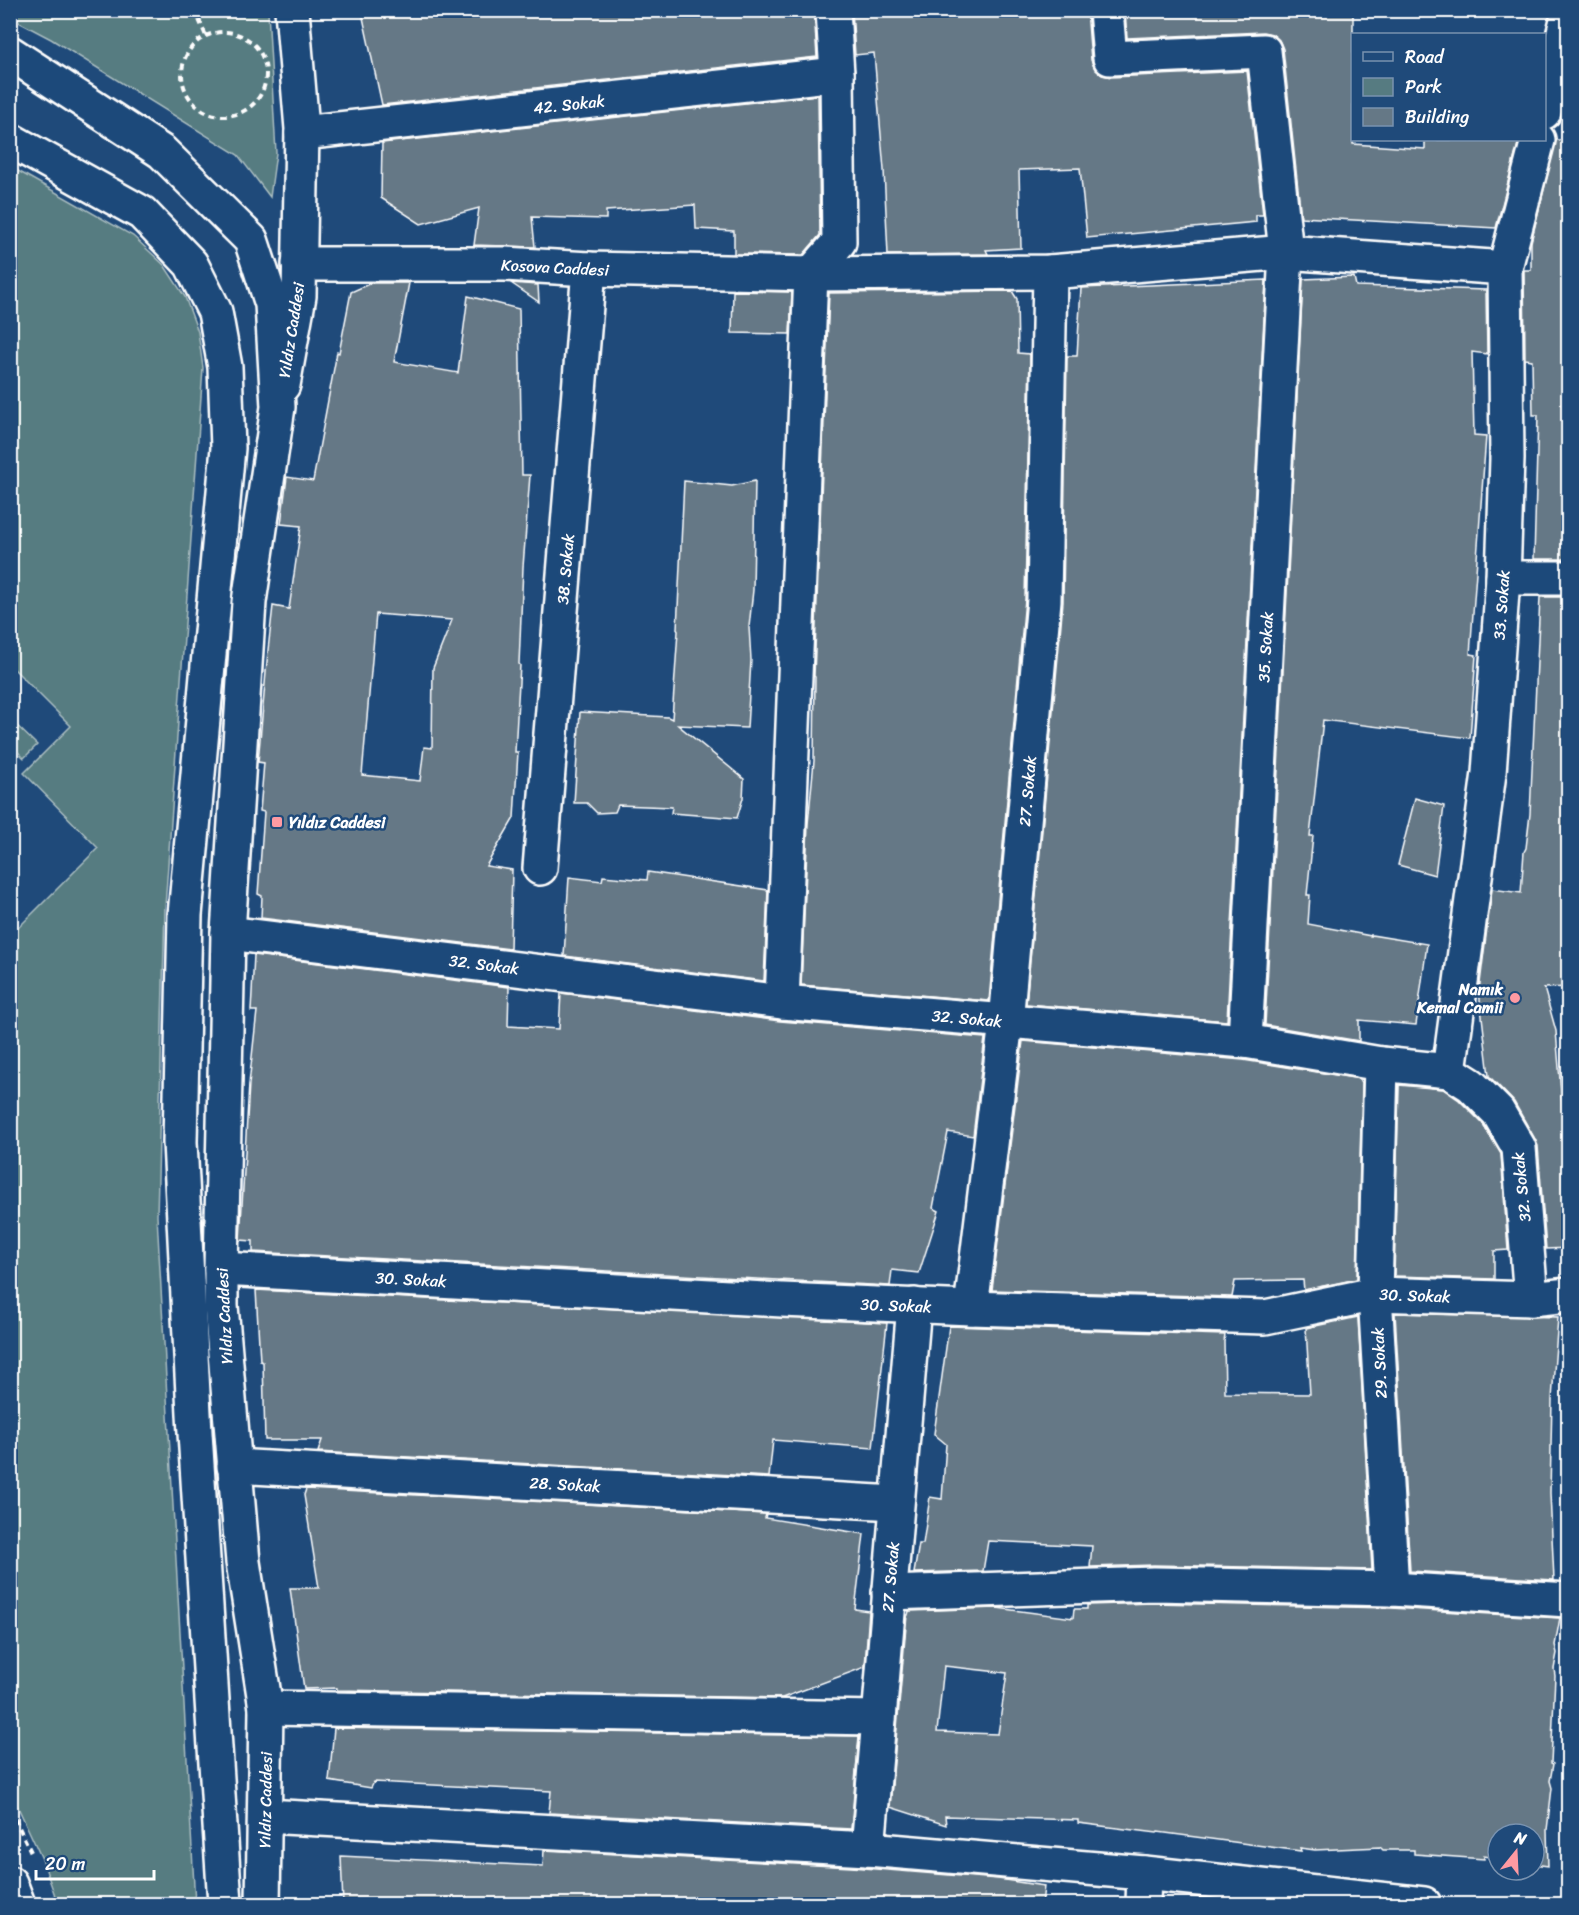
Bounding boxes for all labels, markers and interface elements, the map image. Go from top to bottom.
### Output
legend [1351,33,1546,141]
text: Road [1405,41,1445,73]
text: Park [1405,71,1442,103]
street label: 42. Sokak [532,86,607,123]
text: Building [1405,101,1469,133]
street label: Kosova Caddesi [500,250,610,285]
street label: Yıldız Caddesi [270,280,313,380]
street label: 38. Sokak [548,532,583,605]
street label: 33. Sokak [1485,569,1518,641]
street label: 35. Sokak [1249,610,1282,683]
street label: 27. Sokak [1010,754,1045,827]
place label: Yıldız Caddesi [289,808,386,837]
marker: Yıldız Caddesi [270,815,284,829]
street label: 32. Sokak [447,946,521,983]
place label: Namık Kemal Camii [1416,975,1505,1022]
marker: Namık Kemal Camii [1508,991,1522,1005]
street label: 32. Sokak [931,1001,1004,1036]
street label: 32. Sokak [1503,1150,1540,1223]
street label: 30. Sokak [375,1263,448,1296]
street label: Yıldız Caddesi [207,1267,242,1365]
street label: 30. Sokak [1379,1280,1452,1311]
street label: 30. Sokak [860,1290,933,1321]
street label: 29. Sokak [1363,1326,1396,1399]
street label: 28. Sokak [529,1468,602,1501]
street label: 27. Sokak [873,1540,908,1613]
street label: Yıldız Caddesi [250,1751,281,1848]
north arrow [1486,1822,1546,1882]
text: N [1510,1822,1531,1854]
scale bar [36,1843,154,1881]
text: 20 m [45,1848,85,1880]

